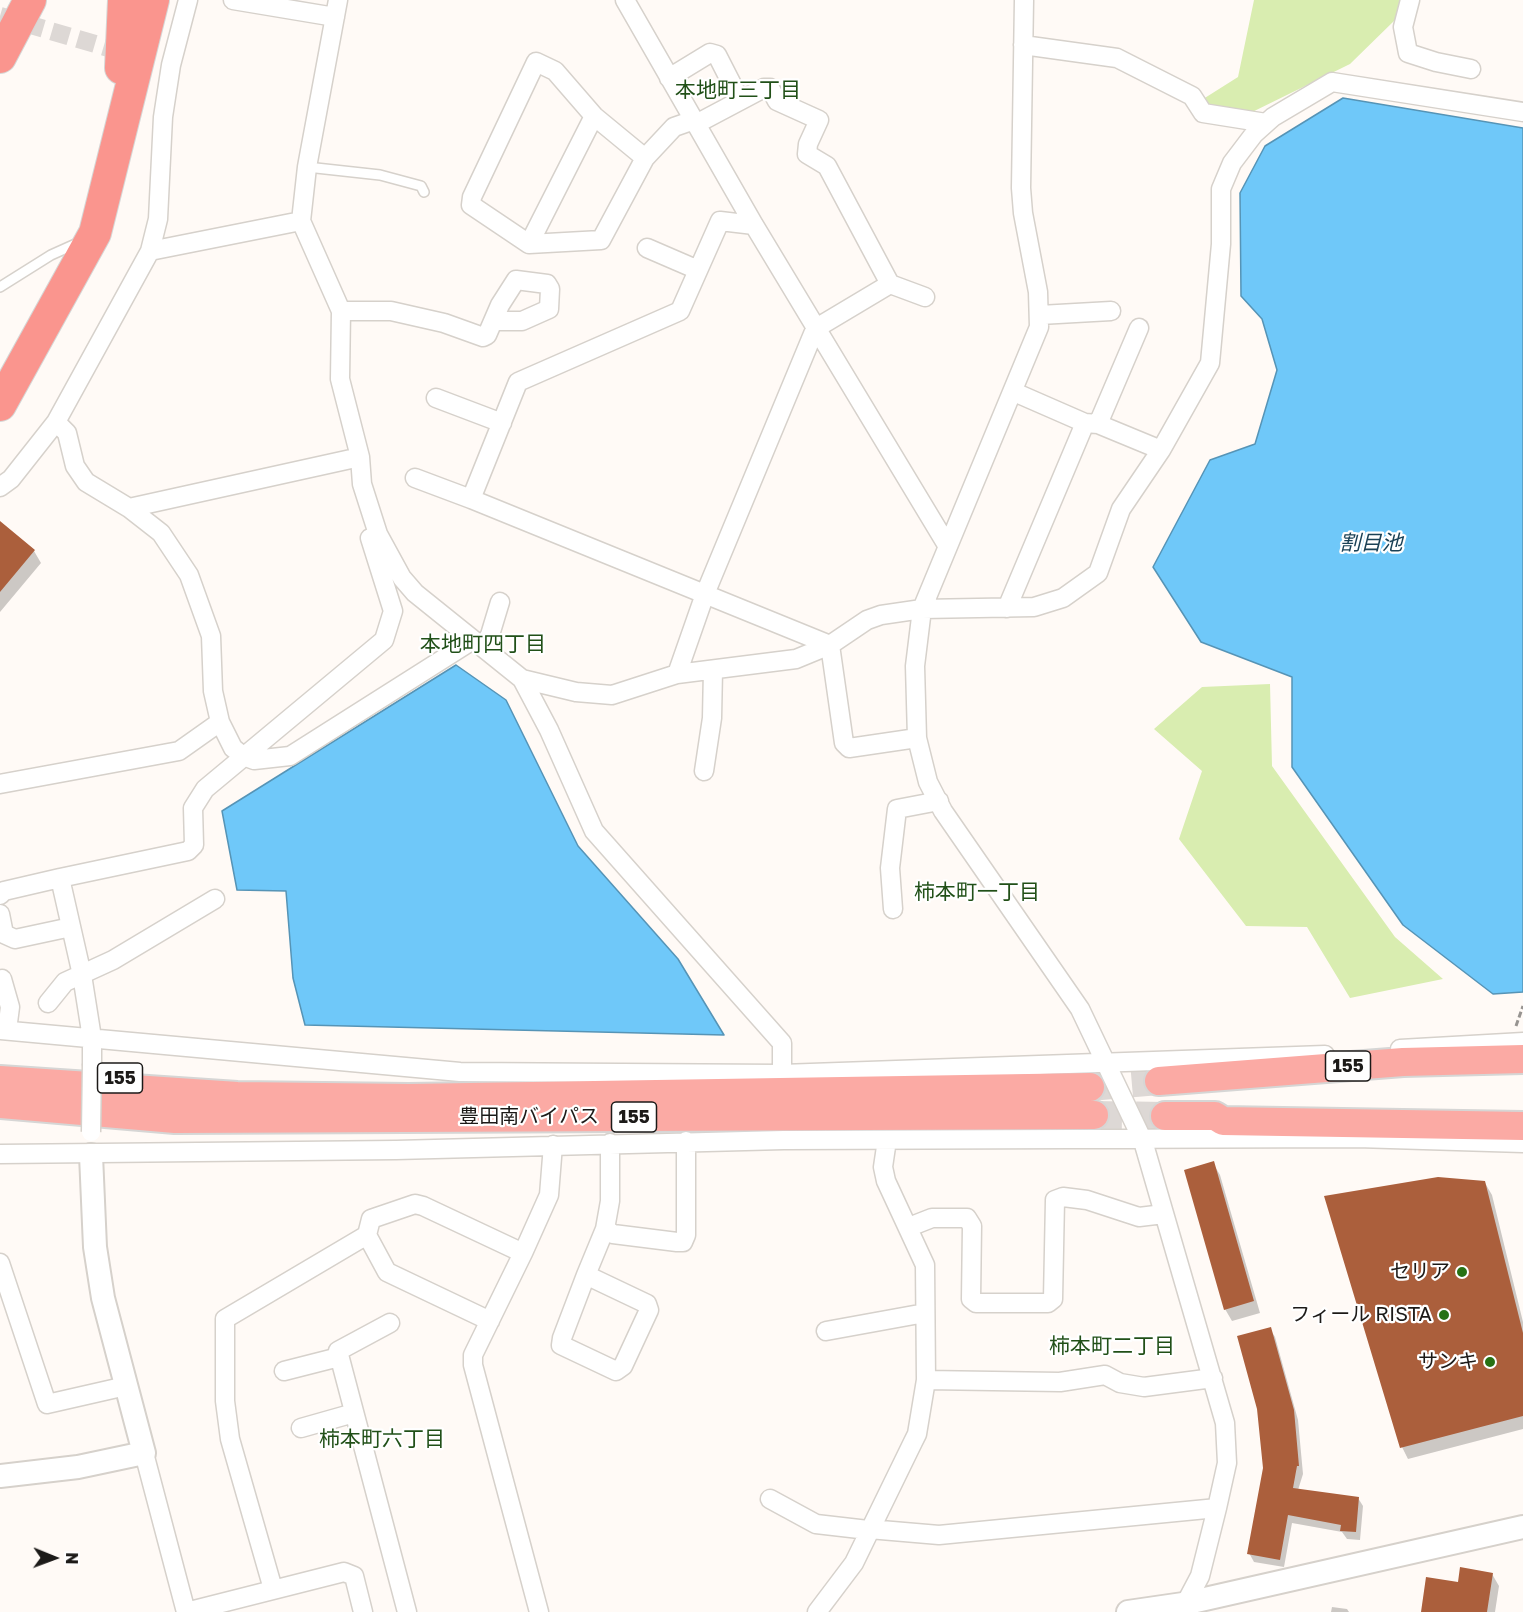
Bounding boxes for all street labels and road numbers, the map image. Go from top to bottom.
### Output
road number: 155 [1326,1051,1370,1081]
road number: 155 [98,1063,142,1093]
road number: 155 [612,1102,656,1132]
street label: 豊田南バイパス [459,1105,599,1129]

